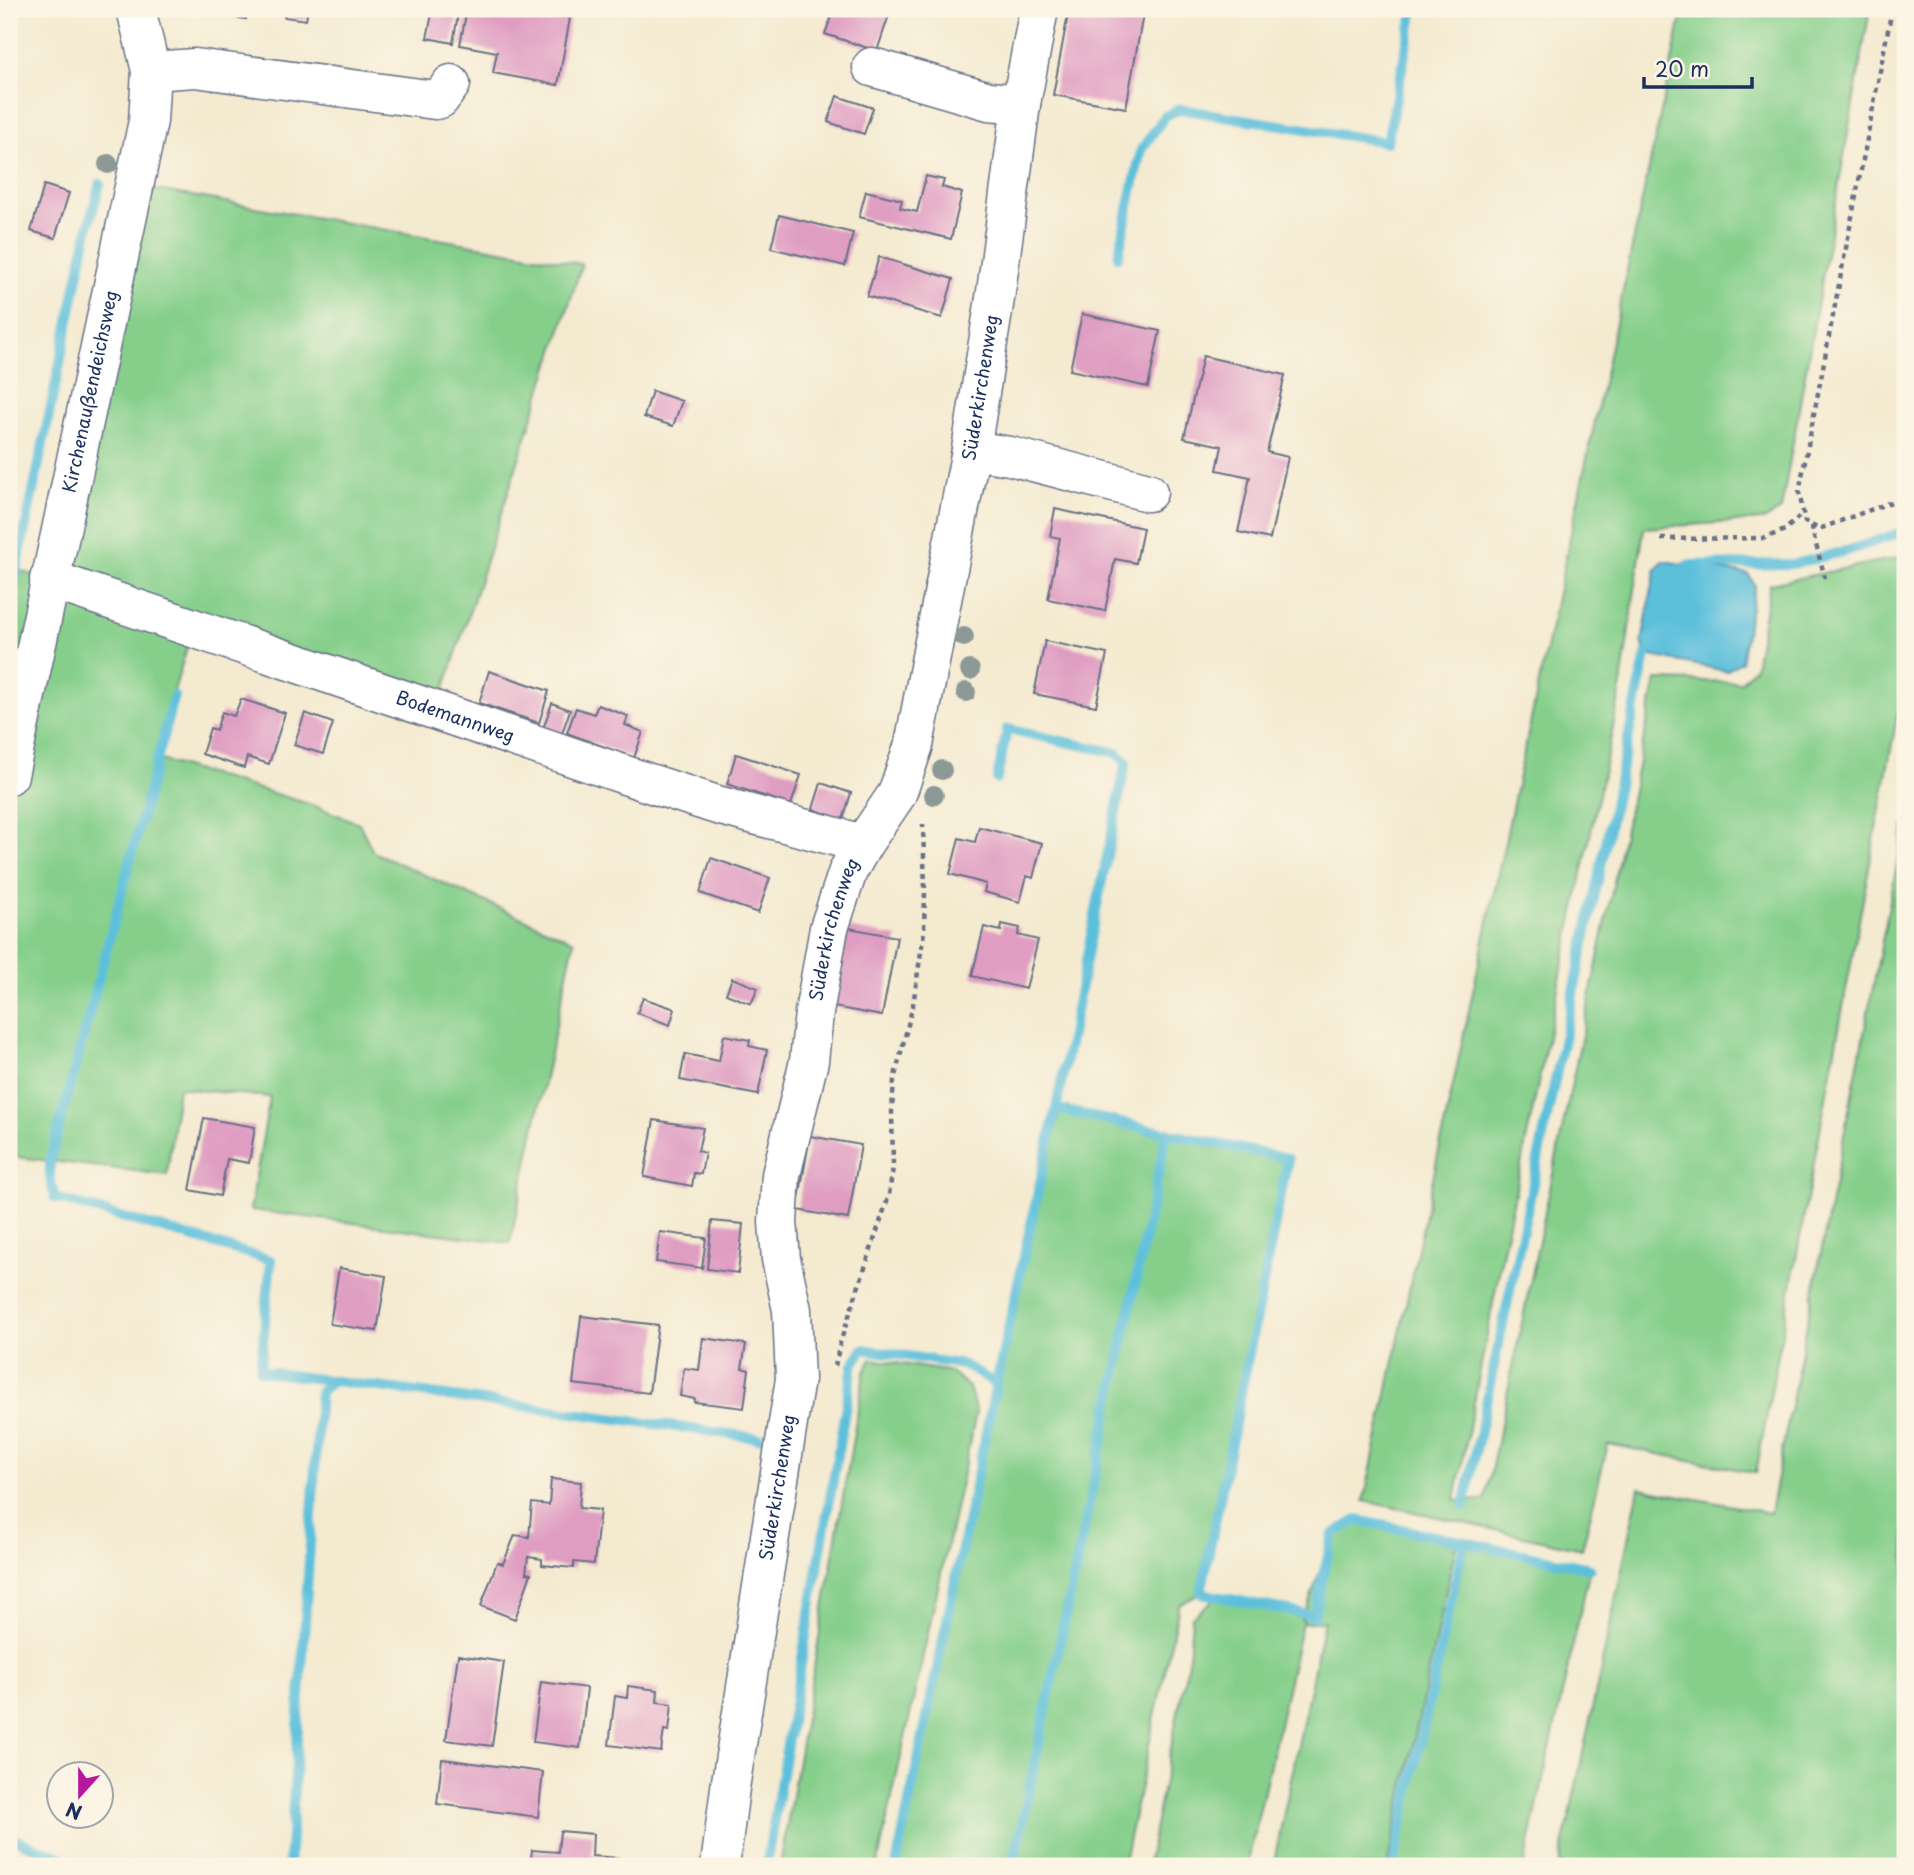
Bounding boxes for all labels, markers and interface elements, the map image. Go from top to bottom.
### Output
scale bar [1644,46,1753,90]
text: 20 m [1655,52,1709,84]
street label: Kirchenaußendeichsweg [54,287,124,495]
street label: Süderkirchenweg [954,313,1004,463]
street label: Bodemannweg [393,683,519,748]
street label: Süderkirchenweg [801,852,865,1003]
street label: Süderkirchenweg [751,1412,801,1562]
north arrow [46,1759,116,1829]
text: N [62,1796,86,1828]

